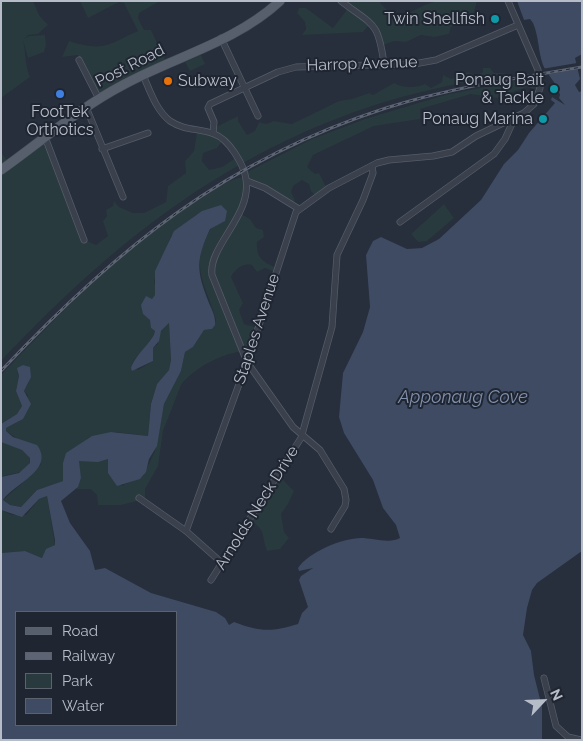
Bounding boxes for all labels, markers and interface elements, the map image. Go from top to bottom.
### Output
place label: Twin Shellfish [384,9,485,29]
marker: Twin Shellfish [489,13,501,25]
street label: Post Road [92,40,168,92]
street label: Harrop Avenue [306,52,418,76]
place label: Ponaug Bait & Tackle [455,70,544,108]
place label: Subway [178,71,237,91]
marker: Subway [162,75,174,87]
marker: Ponaug Bait & Tackle [548,83,560,95]
marker: FootTek Orthotics [54,88,66,100]
place label: FootTek Orthotics [26,102,94,140]
place label: Ponaug Marina [422,109,533,129]
marker: Ponaug Marina [537,113,549,125]
street label: Staples Avenue [230,271,284,387]
water label: Apponaug Cove [398,387,528,409]
street label: Arnolds Neck Drive [211,442,303,574]
legend [15,611,178,726]
text: Road [62,622,98,640]
text: Railway [62,647,115,665]
text: Park [62,672,93,690]
north arrow [518,676,568,726]
text: N [547,686,566,703]
text: Water [62,697,104,715]

